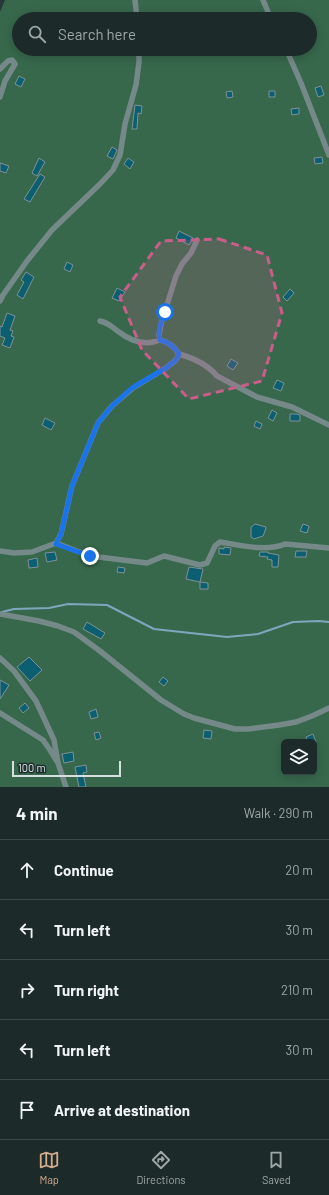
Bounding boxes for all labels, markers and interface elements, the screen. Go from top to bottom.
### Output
search box [12,12,317,56]
icon: search [26,23,48,45]
text: Search here [58,25,136,43]
route start [156,303,174,321]
route end [81,547,99,565]
map controls [281,739,317,775]
button: layers [281,739,317,775]
scale bar [12,759,121,778]
text: 100 m [18,761,46,774]
text: 4 min [16,803,58,823]
text: Walk · 290 m [244,805,313,821]
icon: ahead [16,859,38,881]
text: Continue [54,861,114,879]
text: 20 m [285,862,313,878]
icon: left [16,919,38,941]
text: Turn left [54,921,110,939]
text: 30 m [286,922,313,938]
icon: right [16,979,38,1001]
text: Turn right [54,981,119,999]
text: 210 m [281,982,313,998]
icon: left [16,1039,38,1061]
text: Turn left [54,1041,110,1059]
text: 30 m [286,1042,313,1058]
icon: arrive [16,1099,38,1121]
text: Arrive at destination [54,1101,190,1119]
tab: Map [38,1149,60,1186]
tab: Directions [136,1149,186,1186]
tab: Saved [262,1149,291,1186]

